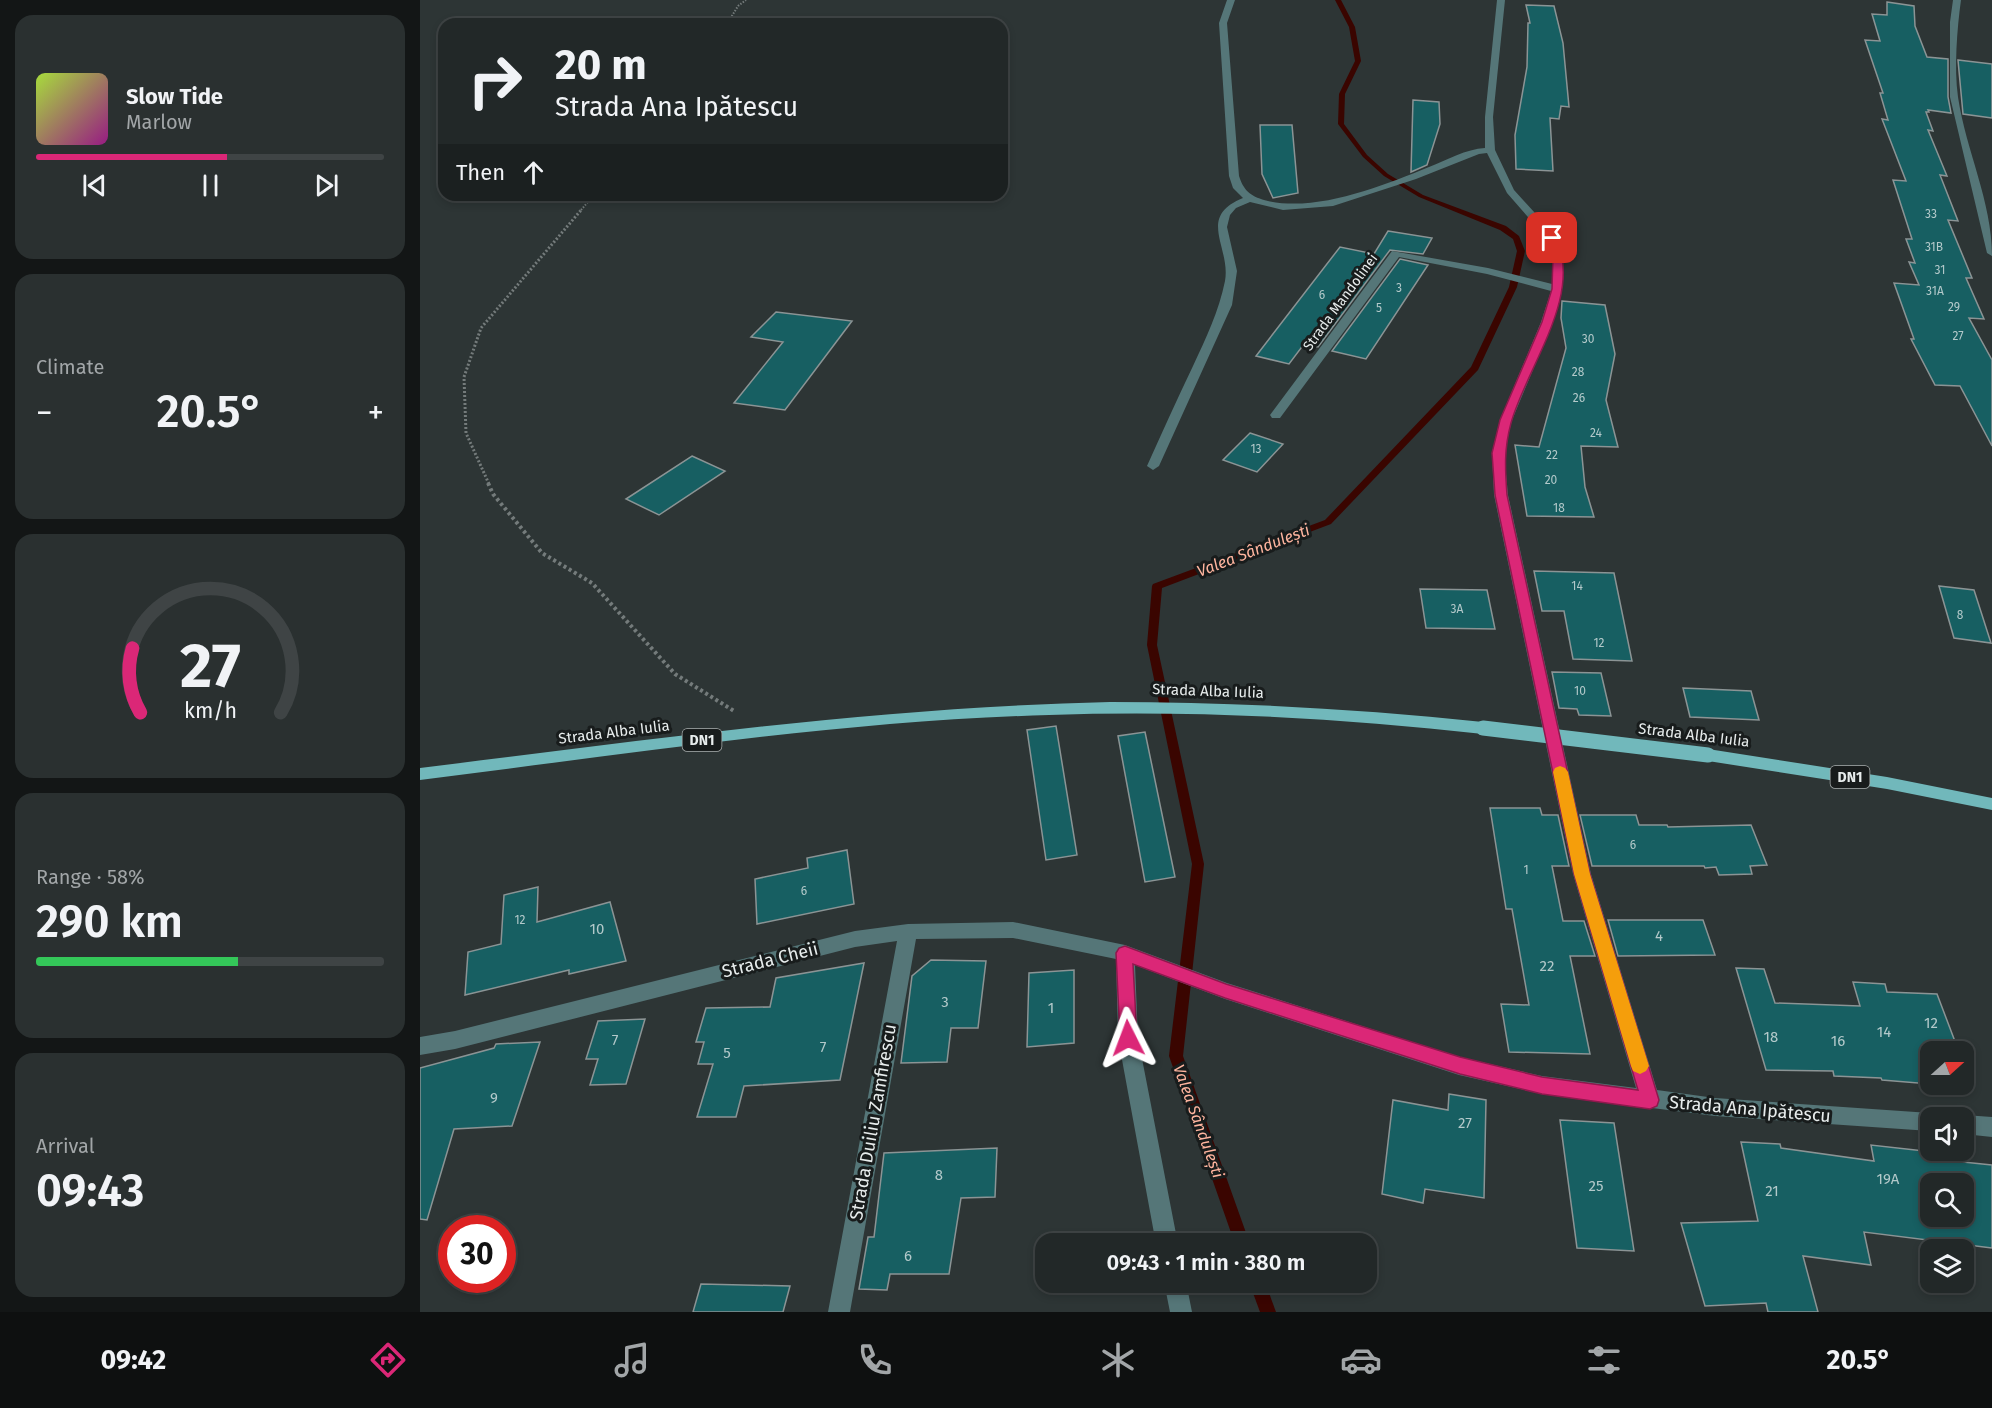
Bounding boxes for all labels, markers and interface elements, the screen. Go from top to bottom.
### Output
text: 20 m [555,40,647,90]
icon: right [456,42,534,120]
text: Slow Tide [126,83,223,110]
text: Strada Ana Ipătescu [555,91,798,123]
text: Marlow [126,110,192,134]
icon: ahead [517,156,550,189]
text: Then [456,159,505,186]
icon: previous [78,169,111,202]
icon: pause [194,169,227,202]
icon: next [310,169,343,202]
house number: 33 [1925,207,1937,221]
pin [1526,212,1577,263]
icon: arrive [1535,221,1568,254]
house number: 31B [1925,240,1943,254]
street label: Strada Mandolinei [1299,250,1381,354]
house number: 31 [1935,263,1945,277]
house number: 3 [1396,281,1402,295]
house number: 31A [1926,284,1944,298]
house number: 6 [1319,288,1325,302]
house number: 29 [1948,300,1960,314]
house number: 5 [1376,301,1382,315]
house number: 27 [1952,329,1964,343]
house number: 30 [1582,332,1595,346]
text: Climate [36,355,104,379]
house number: 28 [1572,365,1585,379]
text: 20.5° [156,385,264,439]
house number: 26 [1573,391,1585,405]
text: − [36,393,53,433]
text: + [368,393,384,433]
house number: 24 [1590,426,1603,440]
house number: 13 [1250,442,1262,456]
house number: 22 [1546,448,1558,462]
house number: 20 [1545,473,1558,487]
house number: 18 [1553,501,1565,515]
water label: Valea Sândulești [1194,520,1313,582]
house number: 14 [1571,579,1583,593]
house number: 3A [1451,602,1464,616]
house number: 8 [1957,608,1964,622]
text: 27 [180,629,240,704]
house number: 12 [1593,636,1605,650]
street label: Strada Alba Iulia [1152,680,1264,702]
house number: 10 [1574,684,1586,698]
text: km/h [183,698,237,724]
street label: Strada Alba Iulia [557,716,671,748]
street label: Strada Alba Iulia [1637,719,1751,751]
road number: DN1 [682,729,722,751]
road number: DN1 [1830,766,1870,788]
house number: 6 [1630,838,1636,852]
house number: 1 [1523,863,1529,877]
text: Range · 58% [36,865,144,889]
house number: 6 [801,884,807,898]
text: 290 km [36,895,183,949]
house number: 12 [514,913,526,927]
house number: 10 [590,920,604,938]
house number: 4 [1655,927,1663,945]
street label: Strada Cheii [720,937,820,983]
house number: 22 [1540,957,1554,975]
house number: 3 [941,993,949,1011]
house number: 1 [1048,999,1054,1017]
position arrow [1096,1006,1160,1070]
house number: 12 [1924,1014,1938,1032]
street label: Strada Duiliu Zamfirescu [845,1022,901,1222]
house number: 14 [1877,1023,1891,1041]
house number: 18 [1764,1028,1778,1046]
house number: 7 [612,1031,619,1049]
house number: 16 [1831,1032,1845,1050]
house number: 7 [820,1038,827,1056]
north arrow [1920,1041,1974,1095]
map controls [1920,1041,1974,1293]
house number: 5 [723,1044,731,1062]
water label: Valea Sândulești [1168,1062,1228,1181]
house number: 9 [490,1089,498,1107]
street label: Strada Ana Ipătescu [1668,1091,1832,1127]
button: sound [1920,1107,1974,1161]
house number: 27 [1458,1114,1472,1132]
text: Arrival [36,1134,95,1158]
text: 09:43 [36,1164,145,1218]
house number: 8 [935,1166,943,1184]
house number: 19A [1877,1170,1900,1188]
button: search [1920,1173,1974,1227]
house number: 25 [1589,1177,1603,1195]
house number: 21 [1765,1182,1779,1200]
speed limit sign: 30 [438,1215,516,1293]
button: layers [1920,1239,1974,1293]
house number: 6 [904,1247,912,1265]
text: 09:43 · 1 min · 380 m [1107,1249,1305,1276]
icon: directions [367,1339,409,1381]
icon: music [611,1339,653,1381]
icon: phone [854,1339,896,1381]
icon: climate [1097,1339,1139,1381]
icon: car [1340,1339,1382,1381]
icon: filters [1583,1339,1625,1381]
text: 09:42 [101,1344,166,1376]
text: 20.5° [1827,1344,1891,1376]

